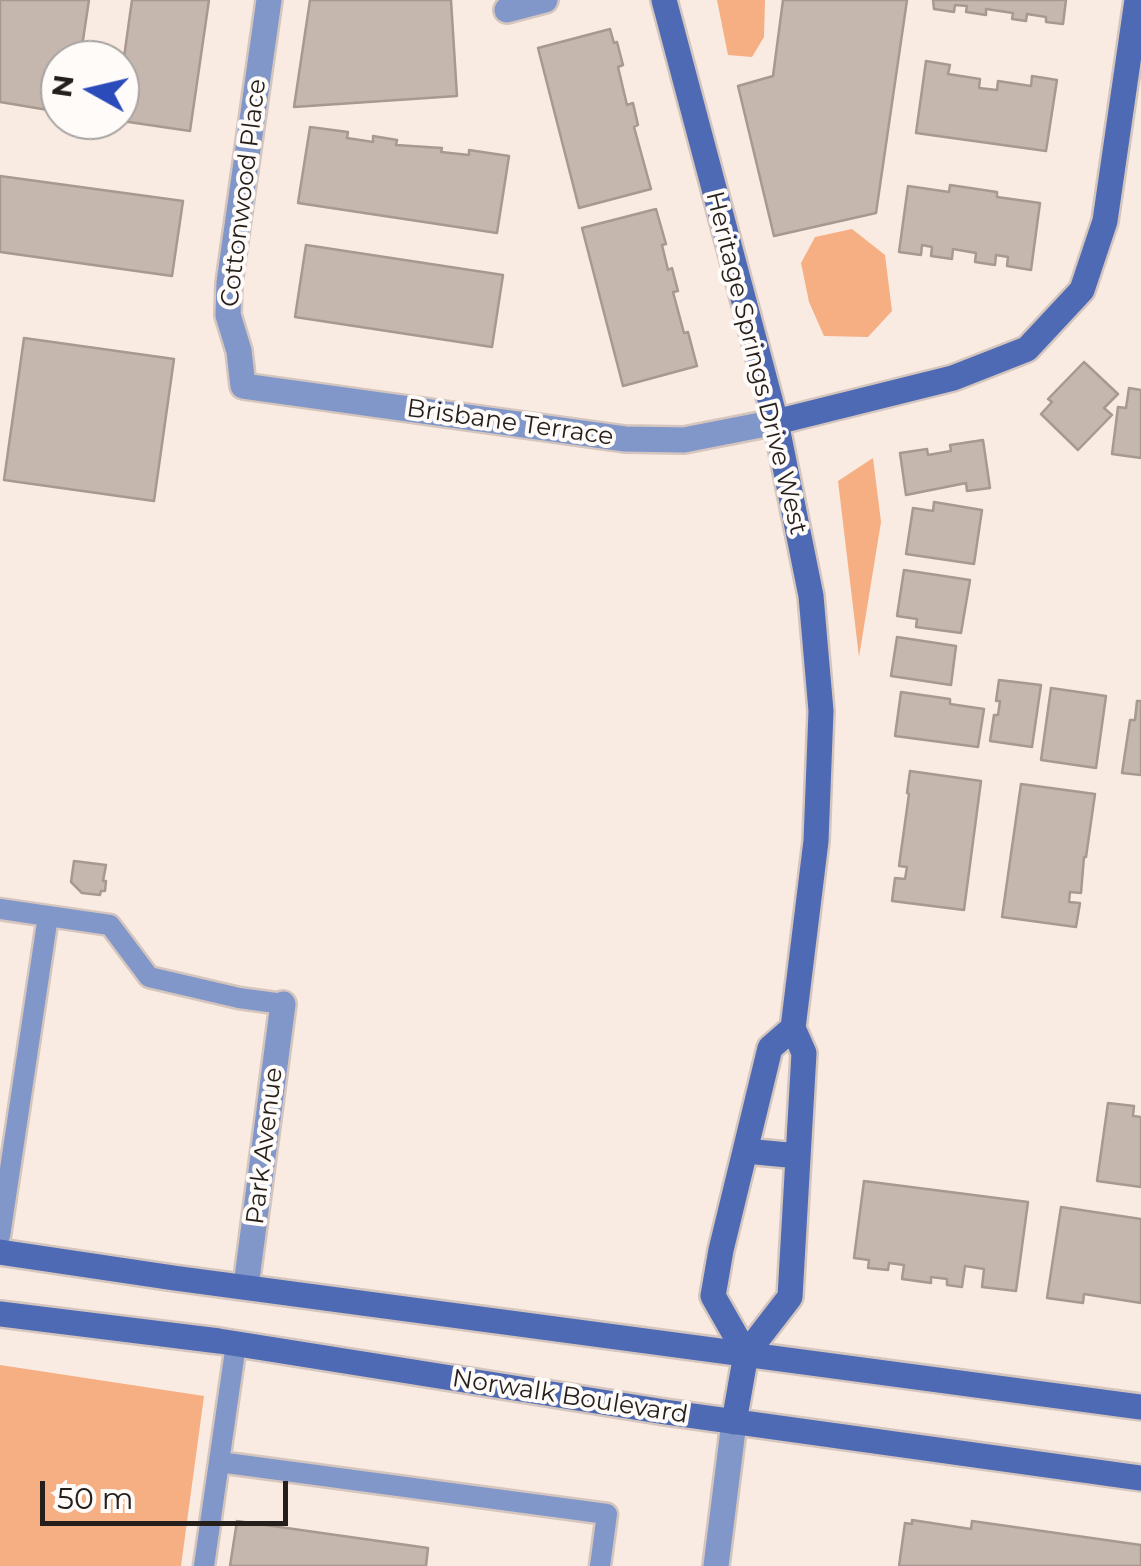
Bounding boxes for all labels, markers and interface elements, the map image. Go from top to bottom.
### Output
north arrow [40,40,140,140]
text: N [44,73,81,100]
street label: Cottonwood Place [215,77,273,309]
street label: Heritage Springs Drive West [699,188,813,538]
street label: Brisbane Terrace [405,394,615,452]
street label: Park Avenue [240,1066,290,1226]
street label: Norwalk Boulevard [450,1364,690,1430]
scale bar [45,1461,292,1523]
text: 50 m [57,1480,134,1517]

